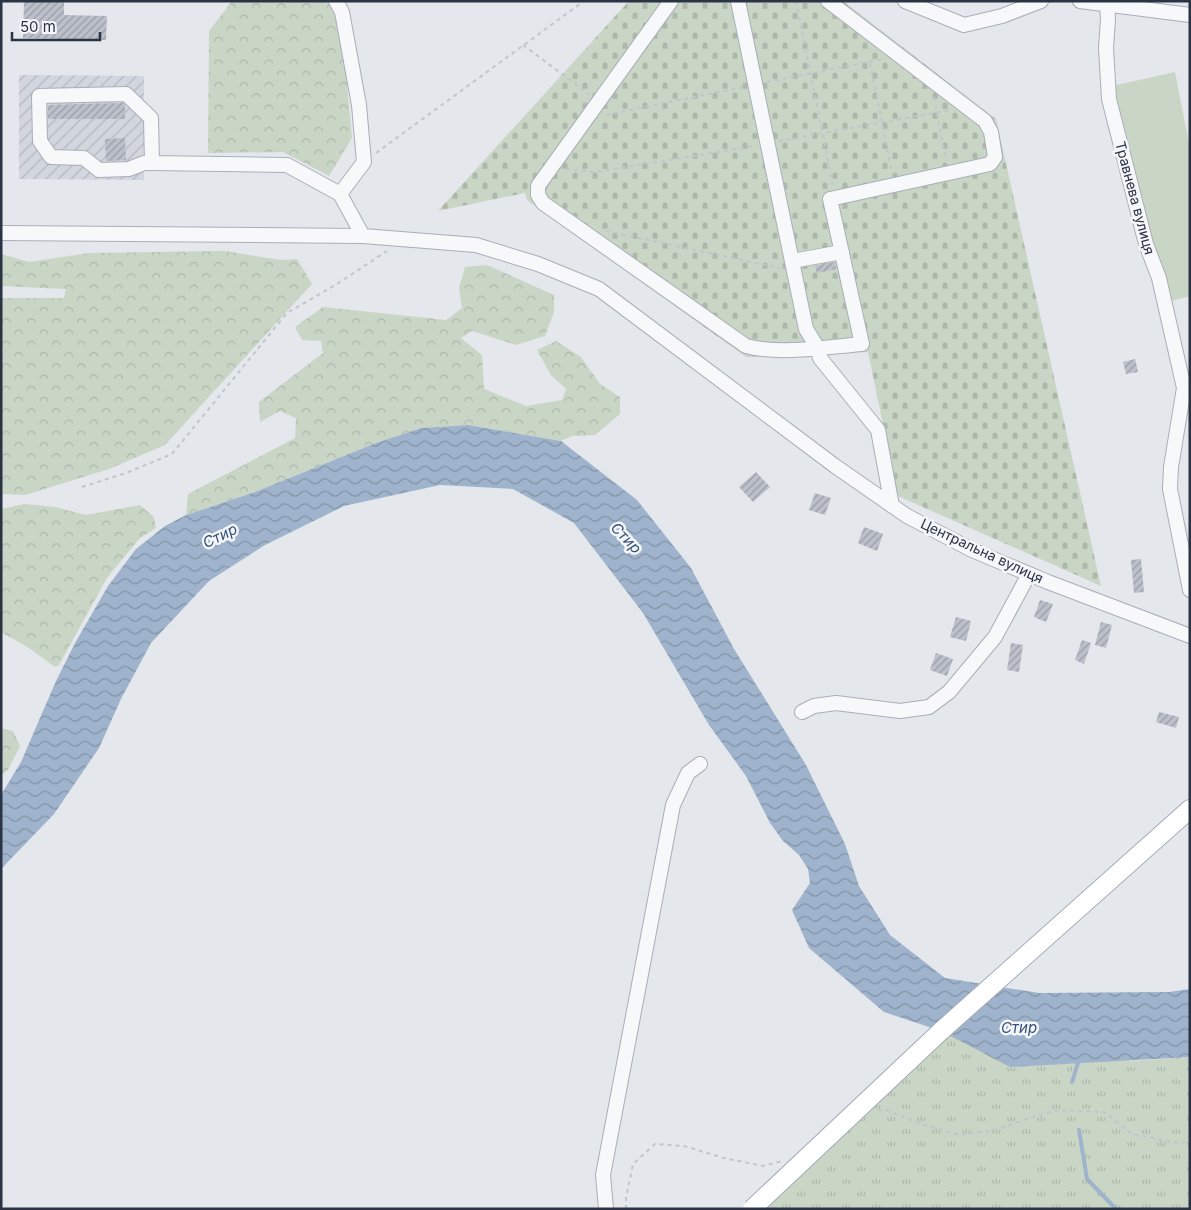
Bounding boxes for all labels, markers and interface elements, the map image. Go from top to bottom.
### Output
scale bar [12,10,100,42]
text: 50 m [20,17,56,36]
street label: Травнева вулиця [1112,139,1159,256]
street label: Центральна вулиця [918,515,1046,586]
water label: Стир [607,518,646,557]
water label: Стир [199,519,240,552]
water label: Стир [1001,1018,1037,1037]

